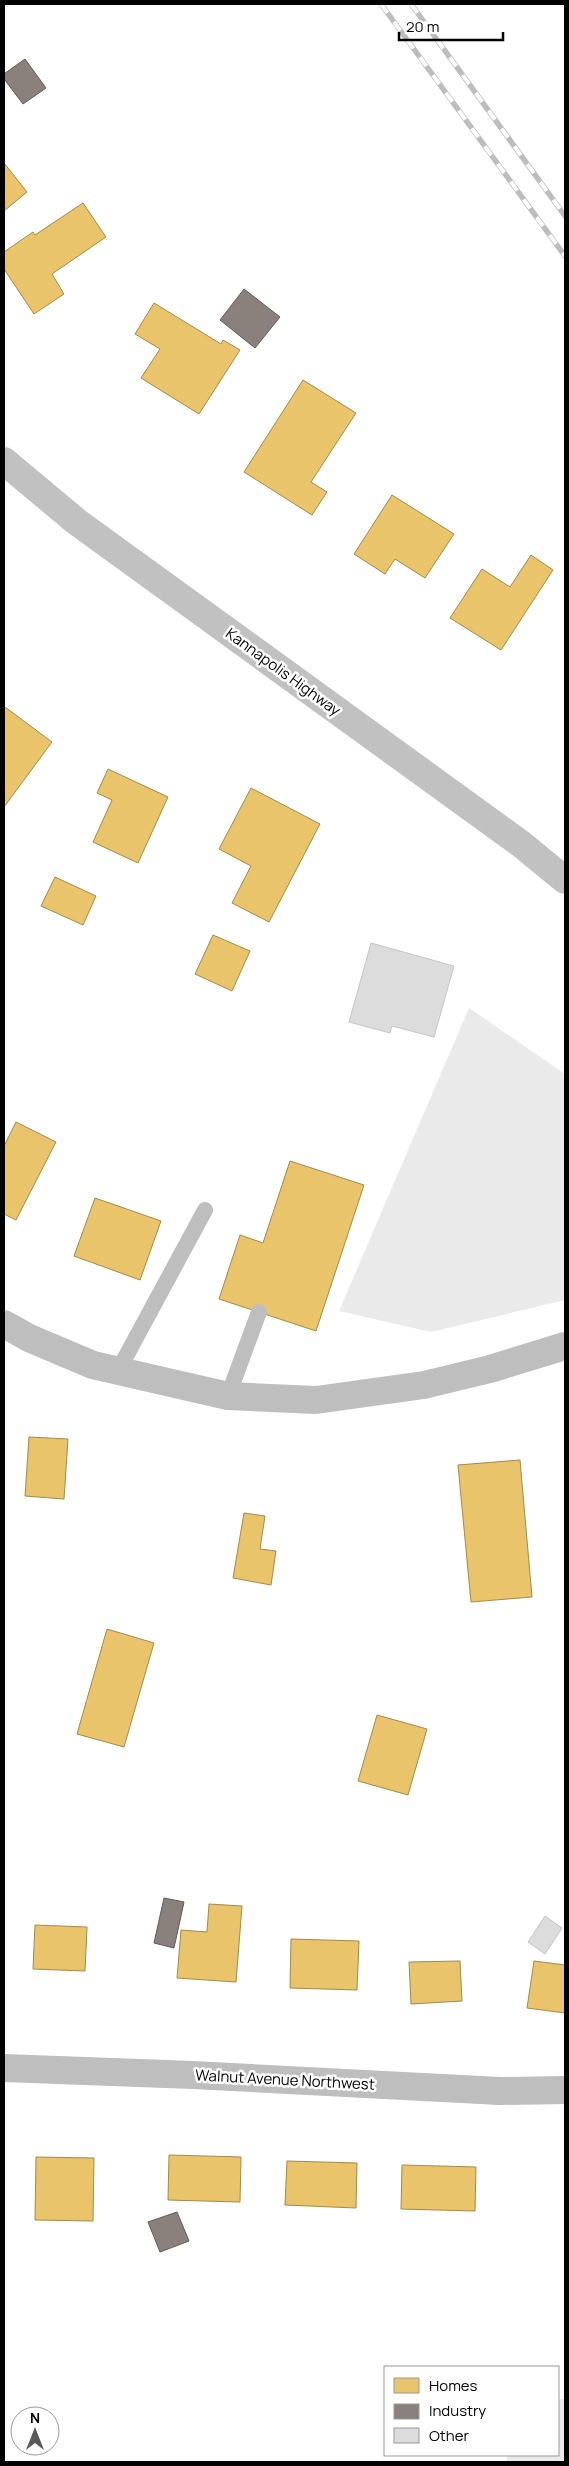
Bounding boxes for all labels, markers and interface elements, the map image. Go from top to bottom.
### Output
scale bar [399,10,503,42]
text: 20 m [406,16,439,37]
street label: Kannapolis Highway [222,623,345,721]
street label: Walnut Avenue Northwest [195,2064,375,2095]
legend [384,2366,559,2456]
text: Homes [429,2375,478,2396]
text: Industry [429,2400,486,2421]
north arrow [10,2406,60,2456]
text: N [30,2408,40,2427]
text: Other [429,2425,470,2446]

